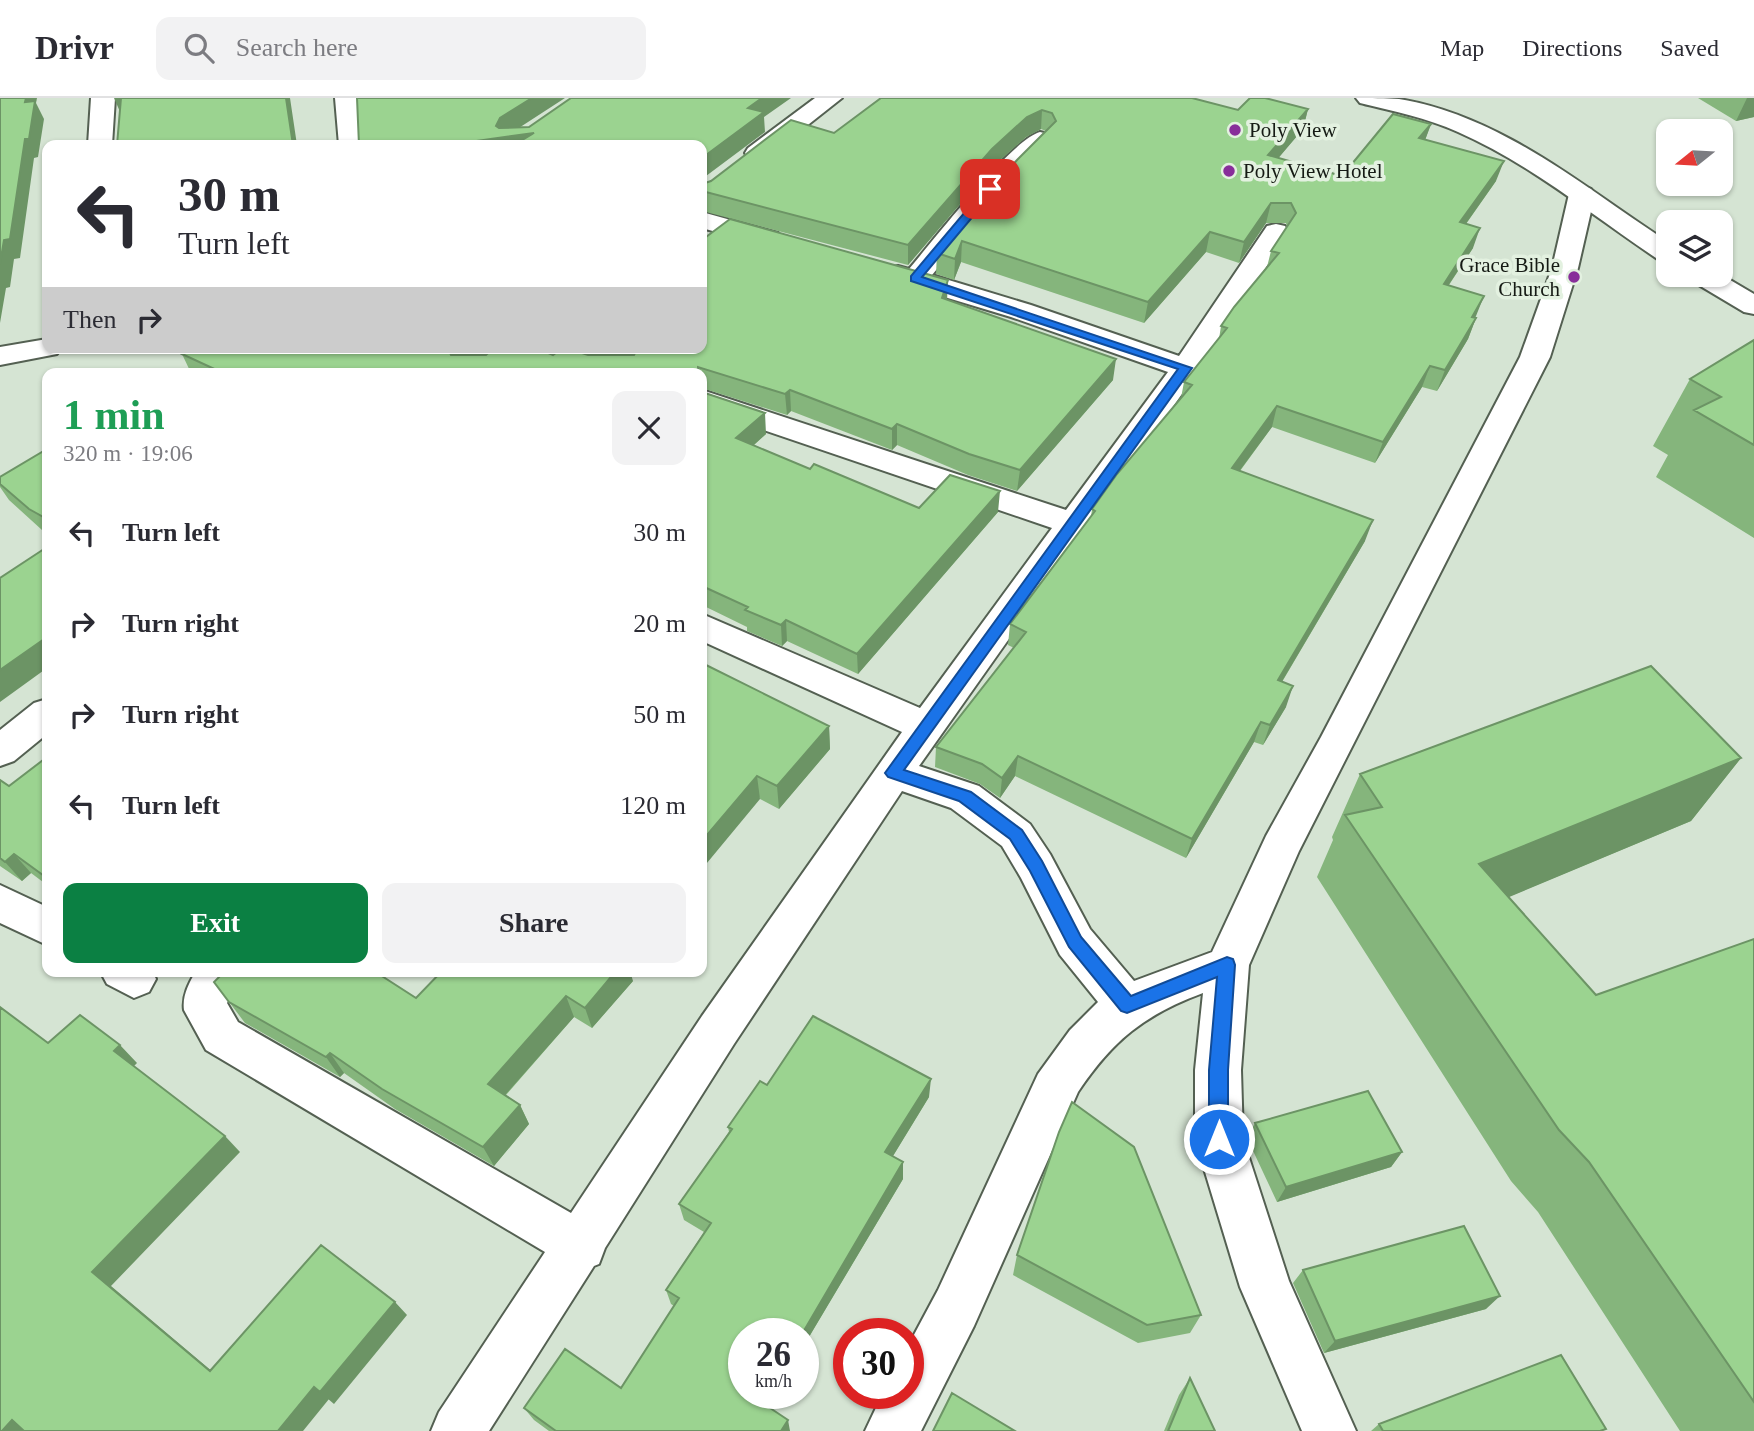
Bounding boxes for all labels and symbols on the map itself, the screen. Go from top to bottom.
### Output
place label: Poly View [1249,118,1337,142]
north arrow [1656,119,1732,196]
marker: Poly View [1227,122,1243,138]
pin [960,159,1020,219]
place label: Poly View Hotel [1243,159,1383,183]
marker: Poly View Hotel [1221,163,1237,179]
place label: Grace Bible Church [1459,253,1560,301]
marker: Grace Bible Church [1566,269,1582,285]
position arrow [1182,1102,1256,1176]
speed limit sign: 30 [833,1318,924,1409]

